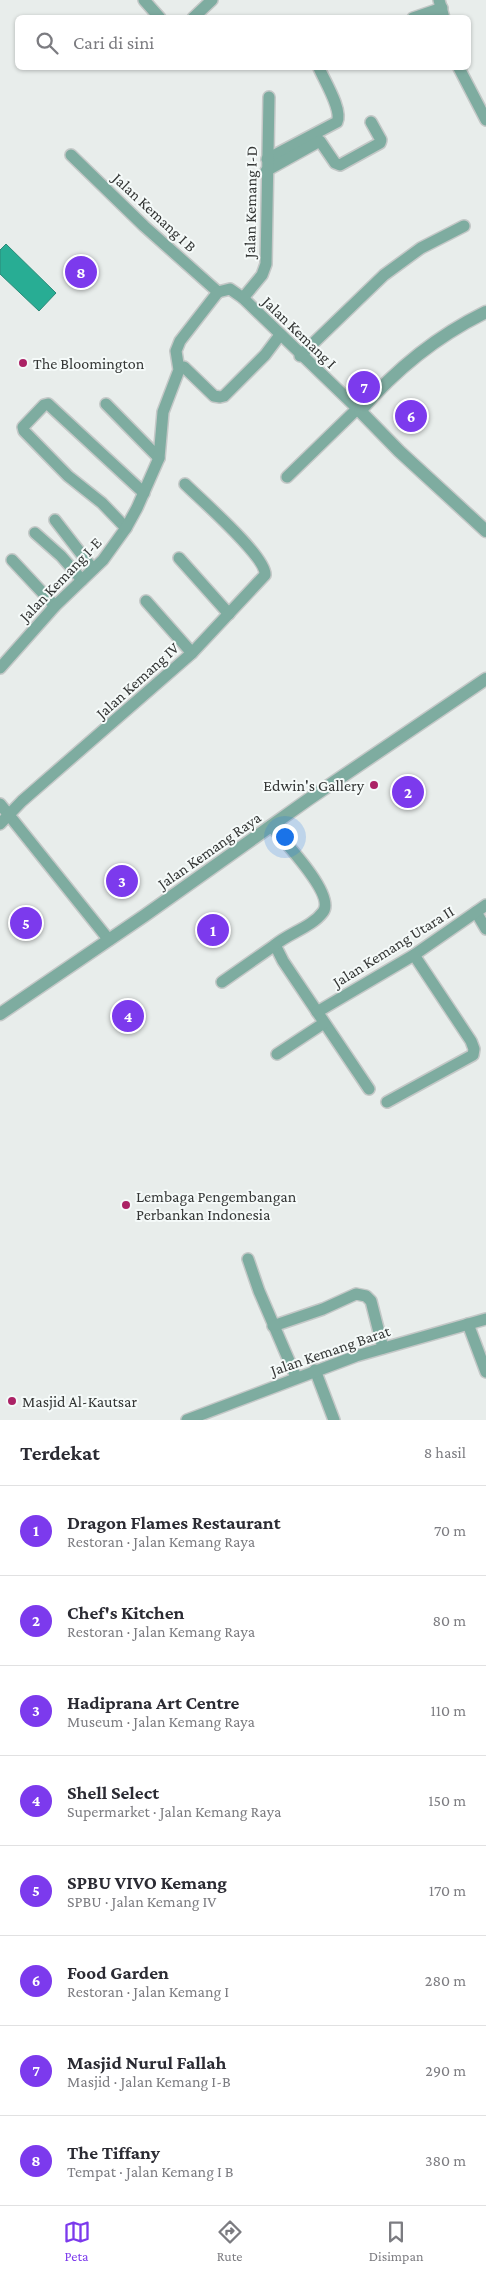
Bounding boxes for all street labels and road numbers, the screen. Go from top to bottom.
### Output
street label: Jalan Kemang I-D [241,146,261,260]
street label: Jalan Kemang I B [107,168,200,256]
street label: Jalan Kemang I [257,292,340,373]
street label: Jalan Kemang I-E [15,534,106,627]
street label: Jalan Kemang IV [91,638,183,724]
street label: Jalan Kemang Raya [153,808,265,894]
street label: Jalan Kemang Utara II [328,902,458,992]
street label: Jalan Kemang Barat [266,1322,393,1380]

